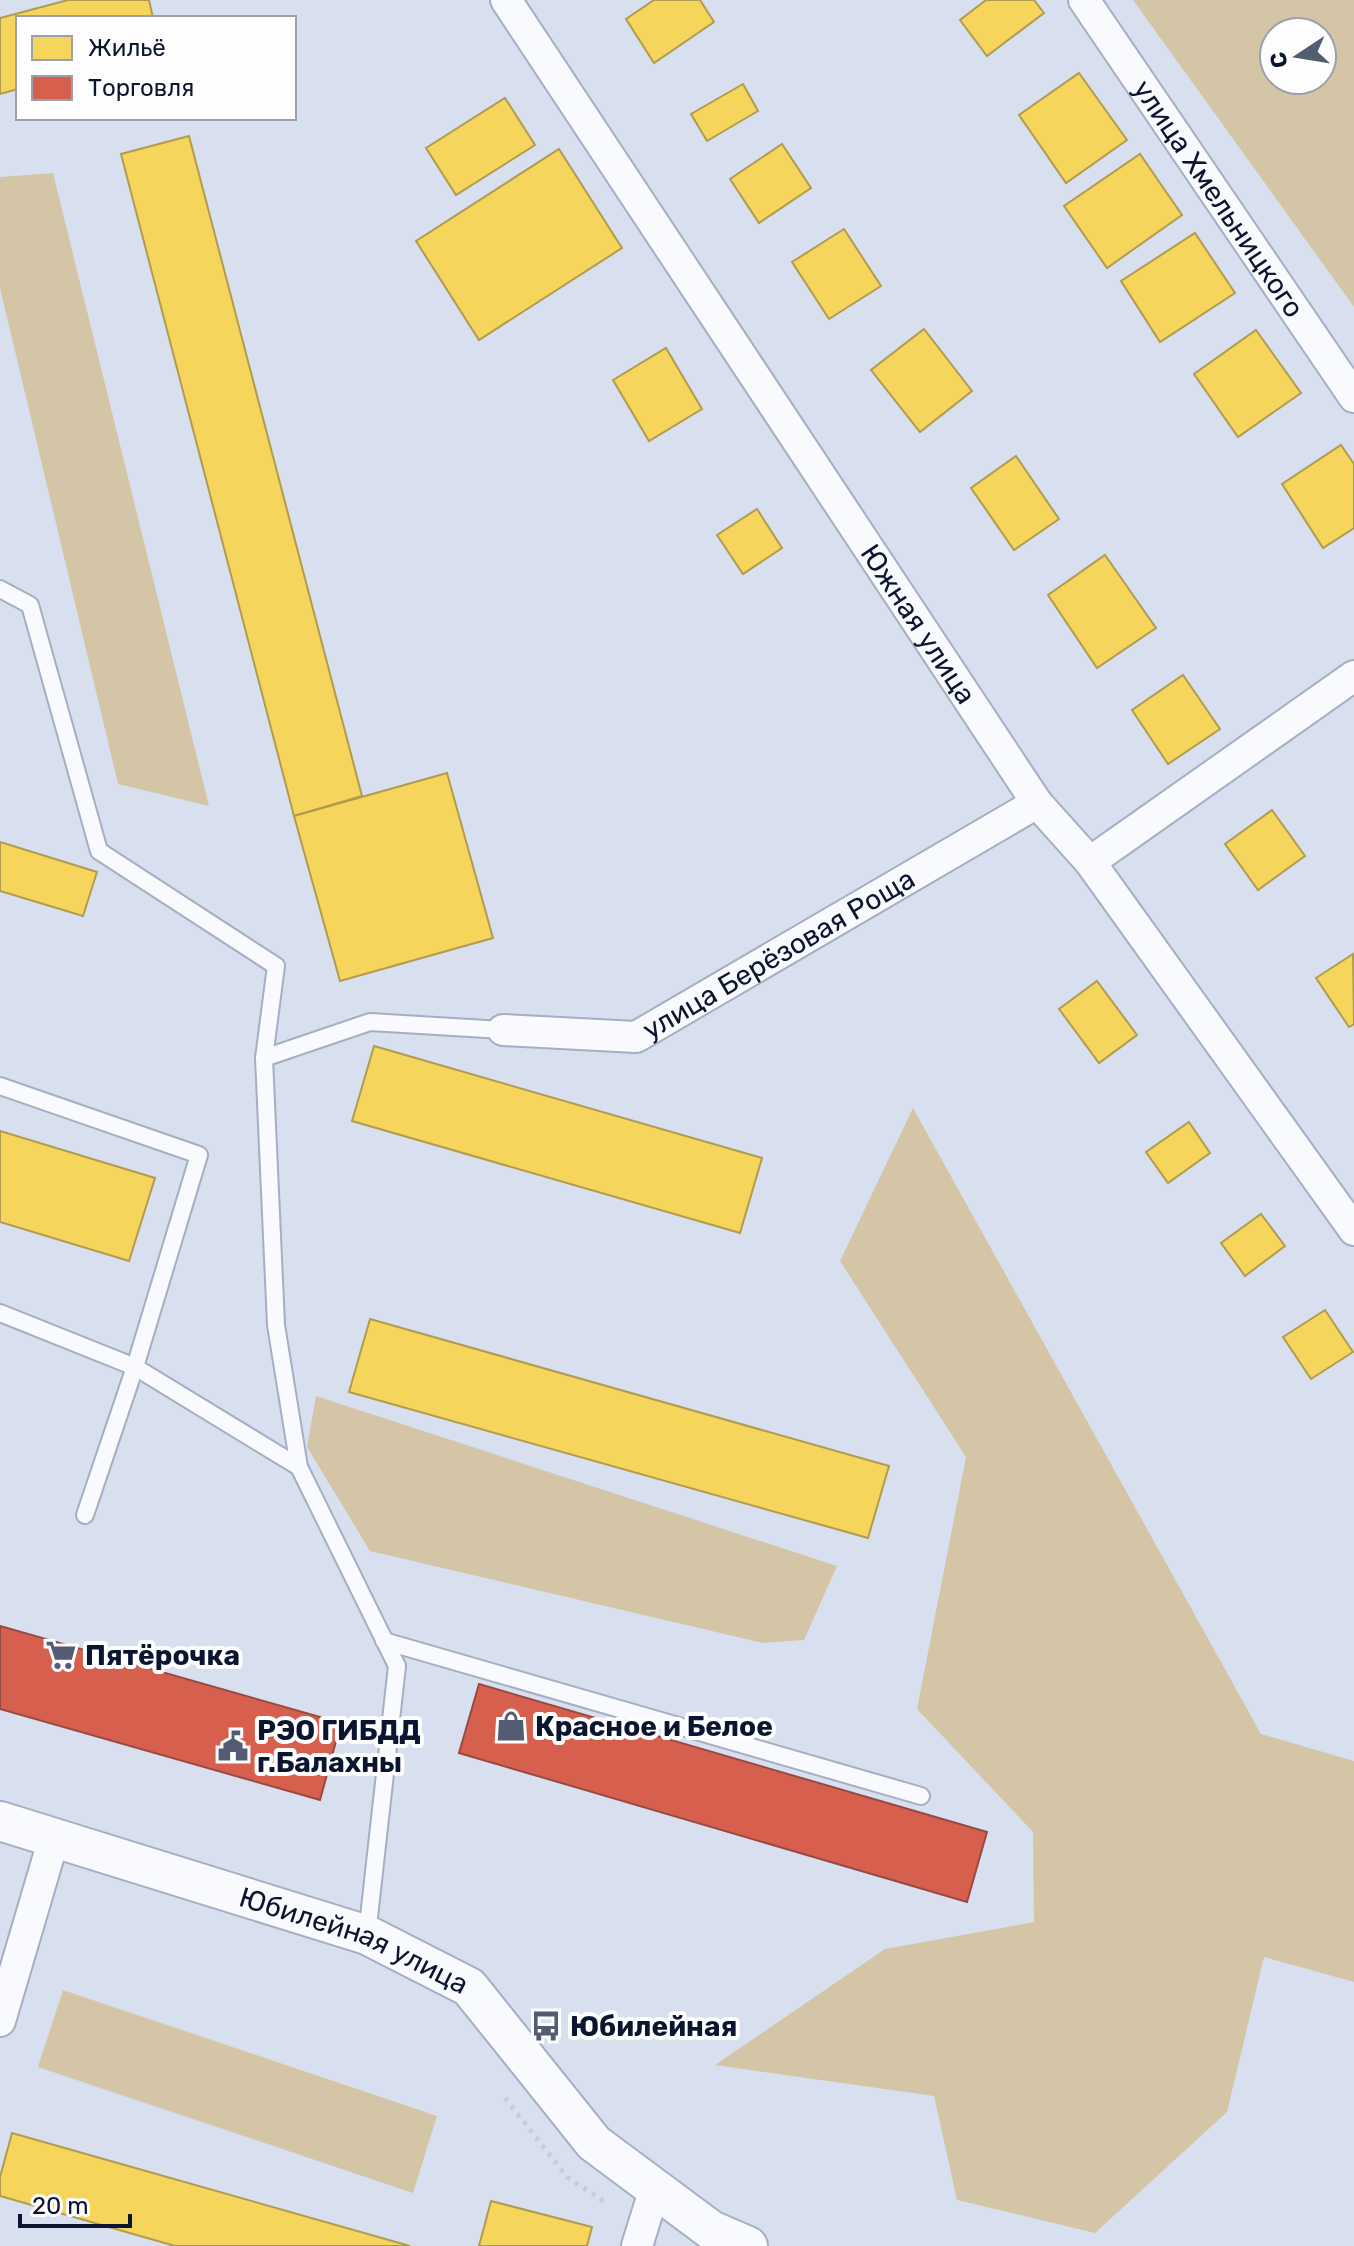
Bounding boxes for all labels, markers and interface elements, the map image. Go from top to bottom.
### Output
legend [16,16,296,120]
north arrow [1258,16,1338,96]
text: Жильё [88,34,166,62]
text: С [1264,50,1294,70]
text: Торговля [88,74,194,102]
street label: улица Хмельницкого [1126,74,1311,324]
street label: Южная улица [854,538,983,710]
street label: улица Берёзовая Роща [637,862,921,1047]
supermarket icon: Пятёрочка [44,1638,78,1672]
place label: Пятёрочка [85,1639,240,1672]
shop icon: Красное и Белое [494,1709,528,1743]
place label: Красное и Белое [535,1710,773,1743]
place label: РЭО ГИБДД г.Балахны [257,1714,421,1779]
public building icon: РЭО ГИБДД г.Балахны [216,1729,250,1763]
street label: Юбилейная улица [236,1880,474,2001]
bus stop icon: Юбилейная [529,2009,563,2043]
place label: Юбилейная [570,2010,737,2043]
scale bar [20,2178,130,2228]
text: 20 m [32,2192,89,2220]

